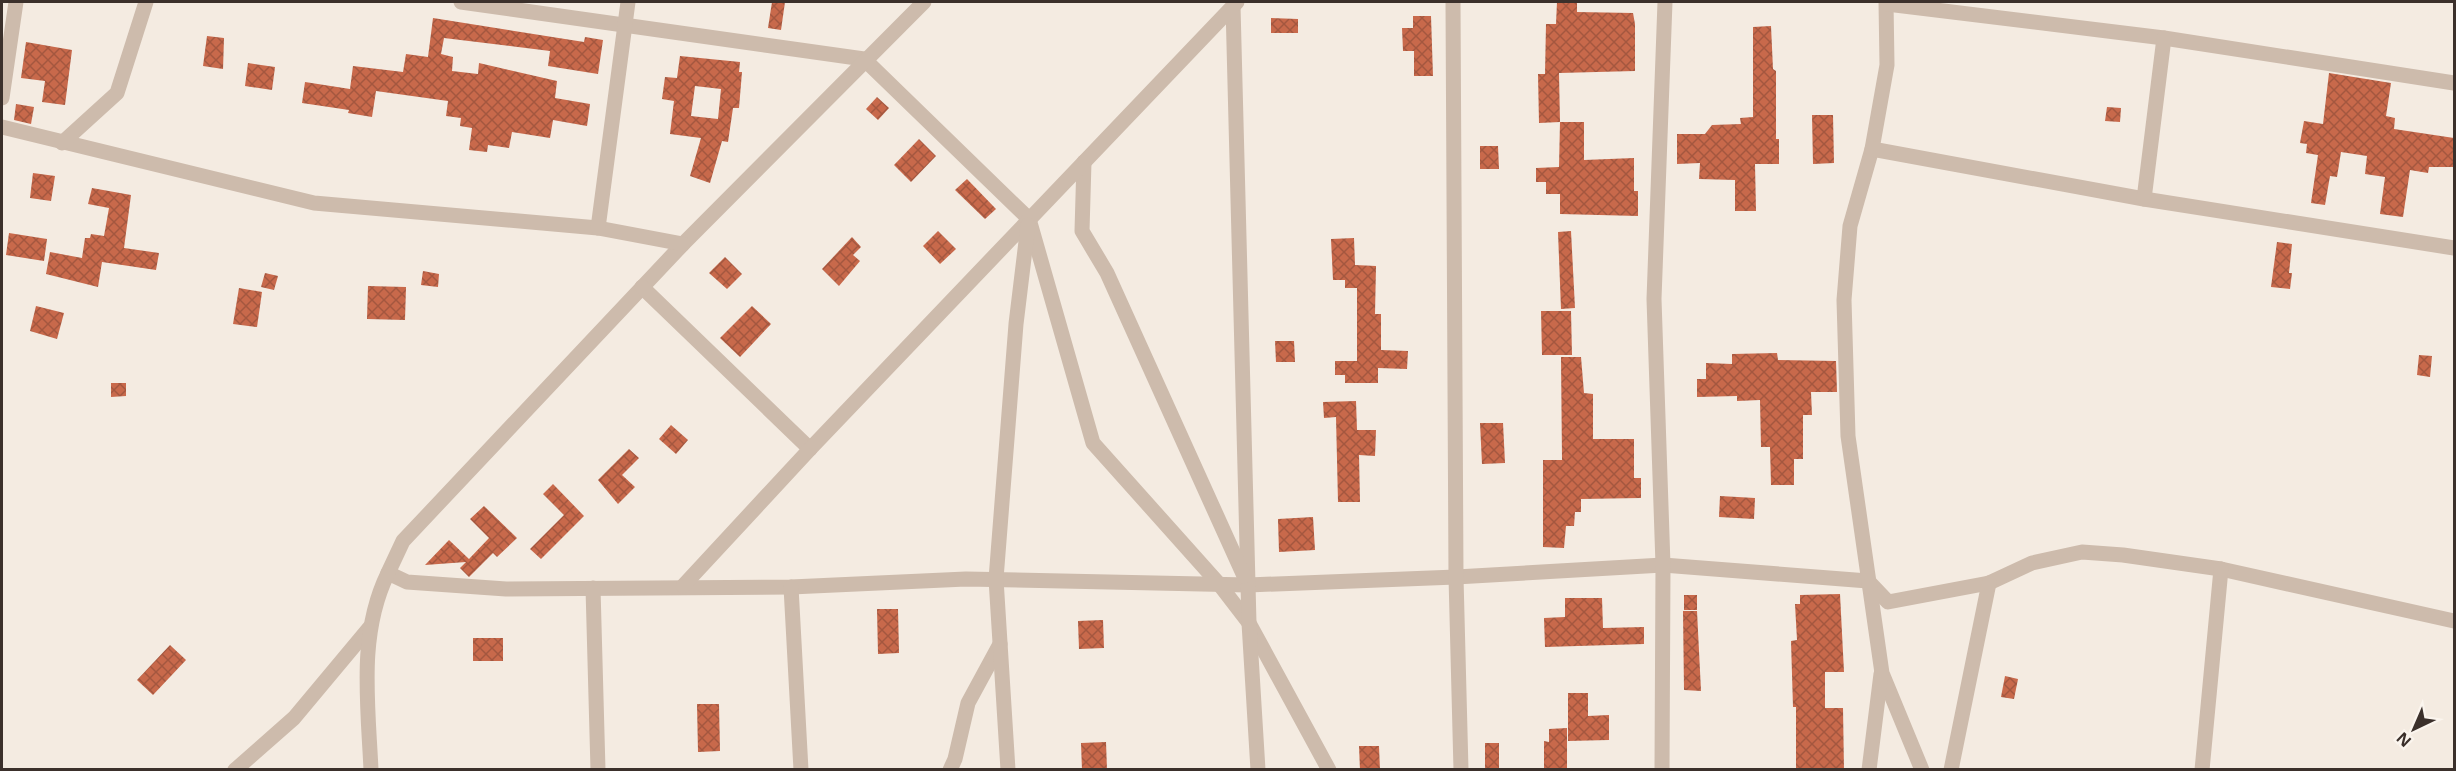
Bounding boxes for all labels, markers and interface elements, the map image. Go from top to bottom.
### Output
north arrow [2384,699,2444,759]
text: N [2391,727,2416,752]

